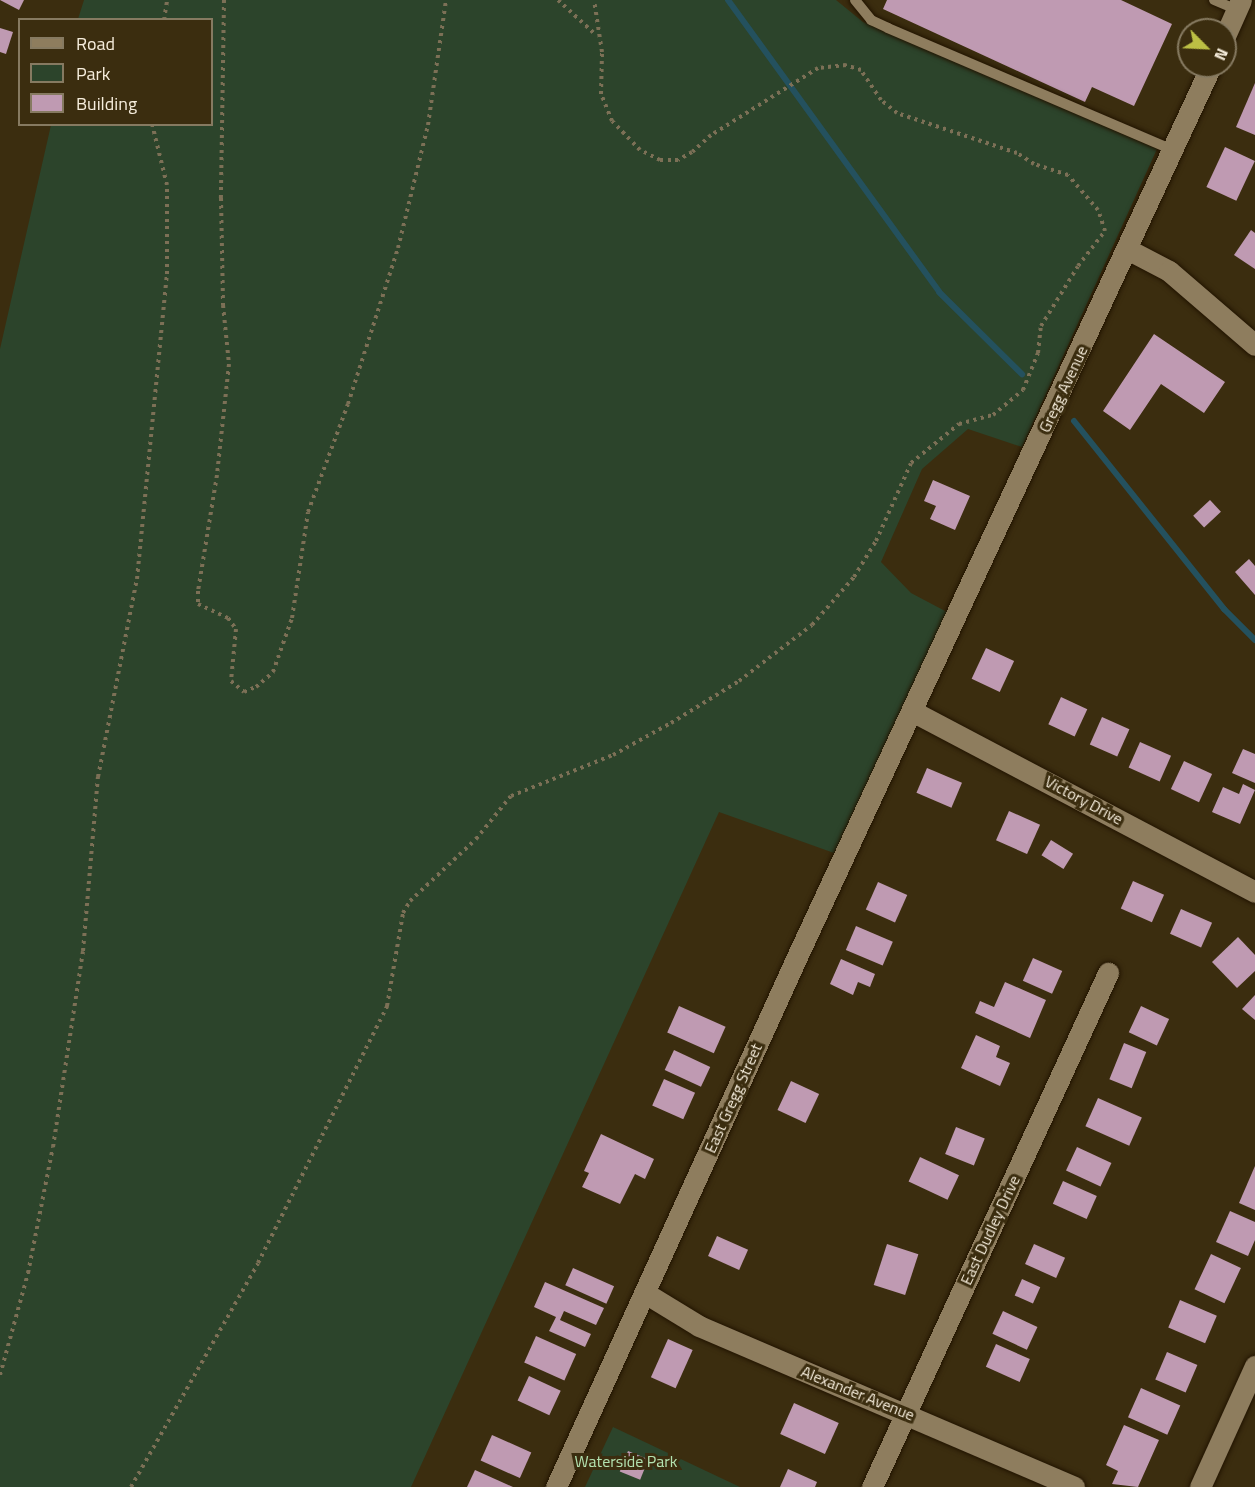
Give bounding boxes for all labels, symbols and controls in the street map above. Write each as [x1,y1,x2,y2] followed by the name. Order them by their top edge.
[18,18,213,126] legend
[1177,18,1237,78] north arrow
[76,30,115,57] text: Road
[1208,45,1235,64] text: N
[76,60,110,87] text: Park
[76,90,137,117] text: Building
[1035,343,1091,435] street label: Gregg Avenue
[1042,771,1126,829] street label: Victory Drive
[700,1040,766,1156] street label: East Gregg Street
[956,1172,1024,1288] street label: East Dudley Drive
[798,1361,918,1425] street label: Alexander Avenue
[575,1451,677,1471] park label: Waterside Park

